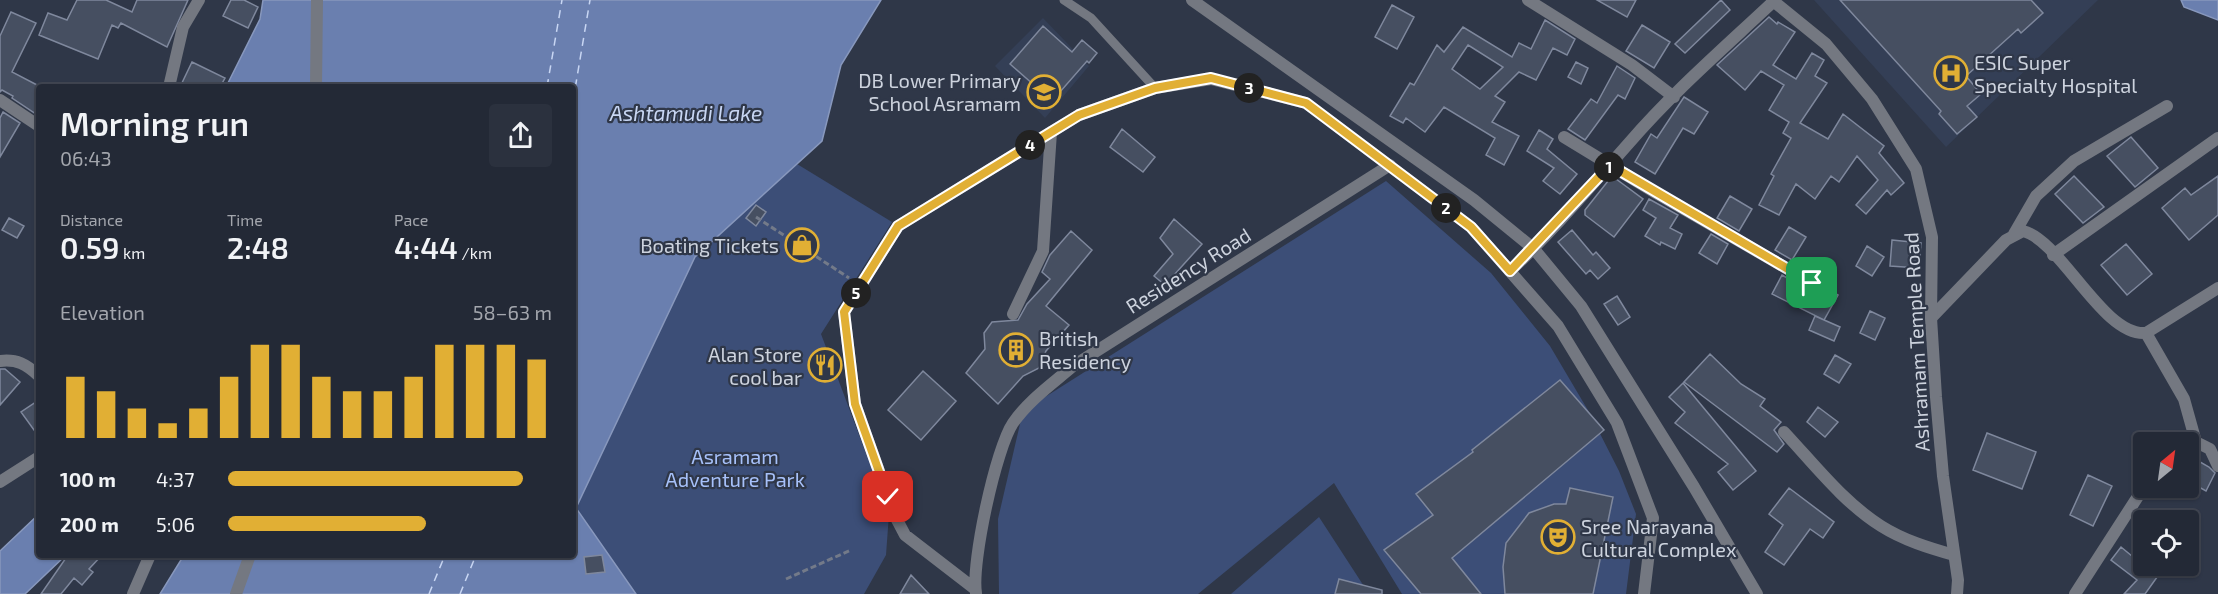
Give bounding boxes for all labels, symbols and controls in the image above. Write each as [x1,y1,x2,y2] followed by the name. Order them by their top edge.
[1974,50,2137,97] place label: ESIC Super Specialty Hospital
[1933,55,1969,91] hospital icon: ESIC Super Specialty Hospital
[858,68,1021,115] place label: DB Lower Primary School Asramam
[1234,73,1264,103] pin: 3
[1026,74,1062,110] school or university icon: DB Lower Primary School Asramam
[1244,78,1254,97] text: 3
[609,100,762,125] water label: Ashtamudi Lake
[60,103,249,143] text: Morning run
[489,104,552,167] button: share
[1015,130,1045,160] pin: 4
[1025,135,1035,154] text: 4
[60,146,112,170] text: 06:43
[1594,152,1624,182] pin: 1
[1606,157,1612,176] text: 1
[1431,193,1461,223] pin: 2
[1441,198,1451,217] text: 2
[60,210,123,229] text: Distance
[227,210,263,229] text: Time
[394,210,428,229] text: Pace
[1121,222,1255,318] street label: Residency Road
[784,227,820,263] shop icon: Boating Tickets
[60,229,120,265] text: 0.59
[227,229,289,265] text: 2:48
[394,229,458,265] text: 4:44
[1898,232,1934,452] street label: Ashramam Temple Road
[640,233,779,257] place label: Boating Tickets
[120,243,145,262] text: km
[458,243,492,262] text: /km
[1786,257,1837,308] pin
[1795,266,1828,299] icon: arrive
[841,278,871,308] pin: 5
[852,283,860,302] text: 5
[60,300,145,324] text: Elevation
[473,300,552,324] text: 58–63 m
[1039,326,1132,373] place label: British Residency
[998,332,1034,368] building icon: British Residency
[708,342,802,389] place label: Alan Store cool bar
[807,347,843,383] restaurant icon: Alan Store cool bar
[2133,432,2199,498] north arrow
[2133,432,2199,576] map controls
[665,444,805,491] park label: Asramam Adventure Park
[60,467,116,491] text: 100 m
[156,467,194,491] text: 4:37
[862,471,913,522] pin
[871,480,904,513] icon: check
[2133,510,2199,576] button: locate
[60,512,119,536] text: 200 m
[156,512,195,536] text: 5:06
[1581,514,1737,561] place label: Sree Narayana Cultural Complex
[1540,519,1576,555] theatre icon: Sree Narayana Cultural Complex

